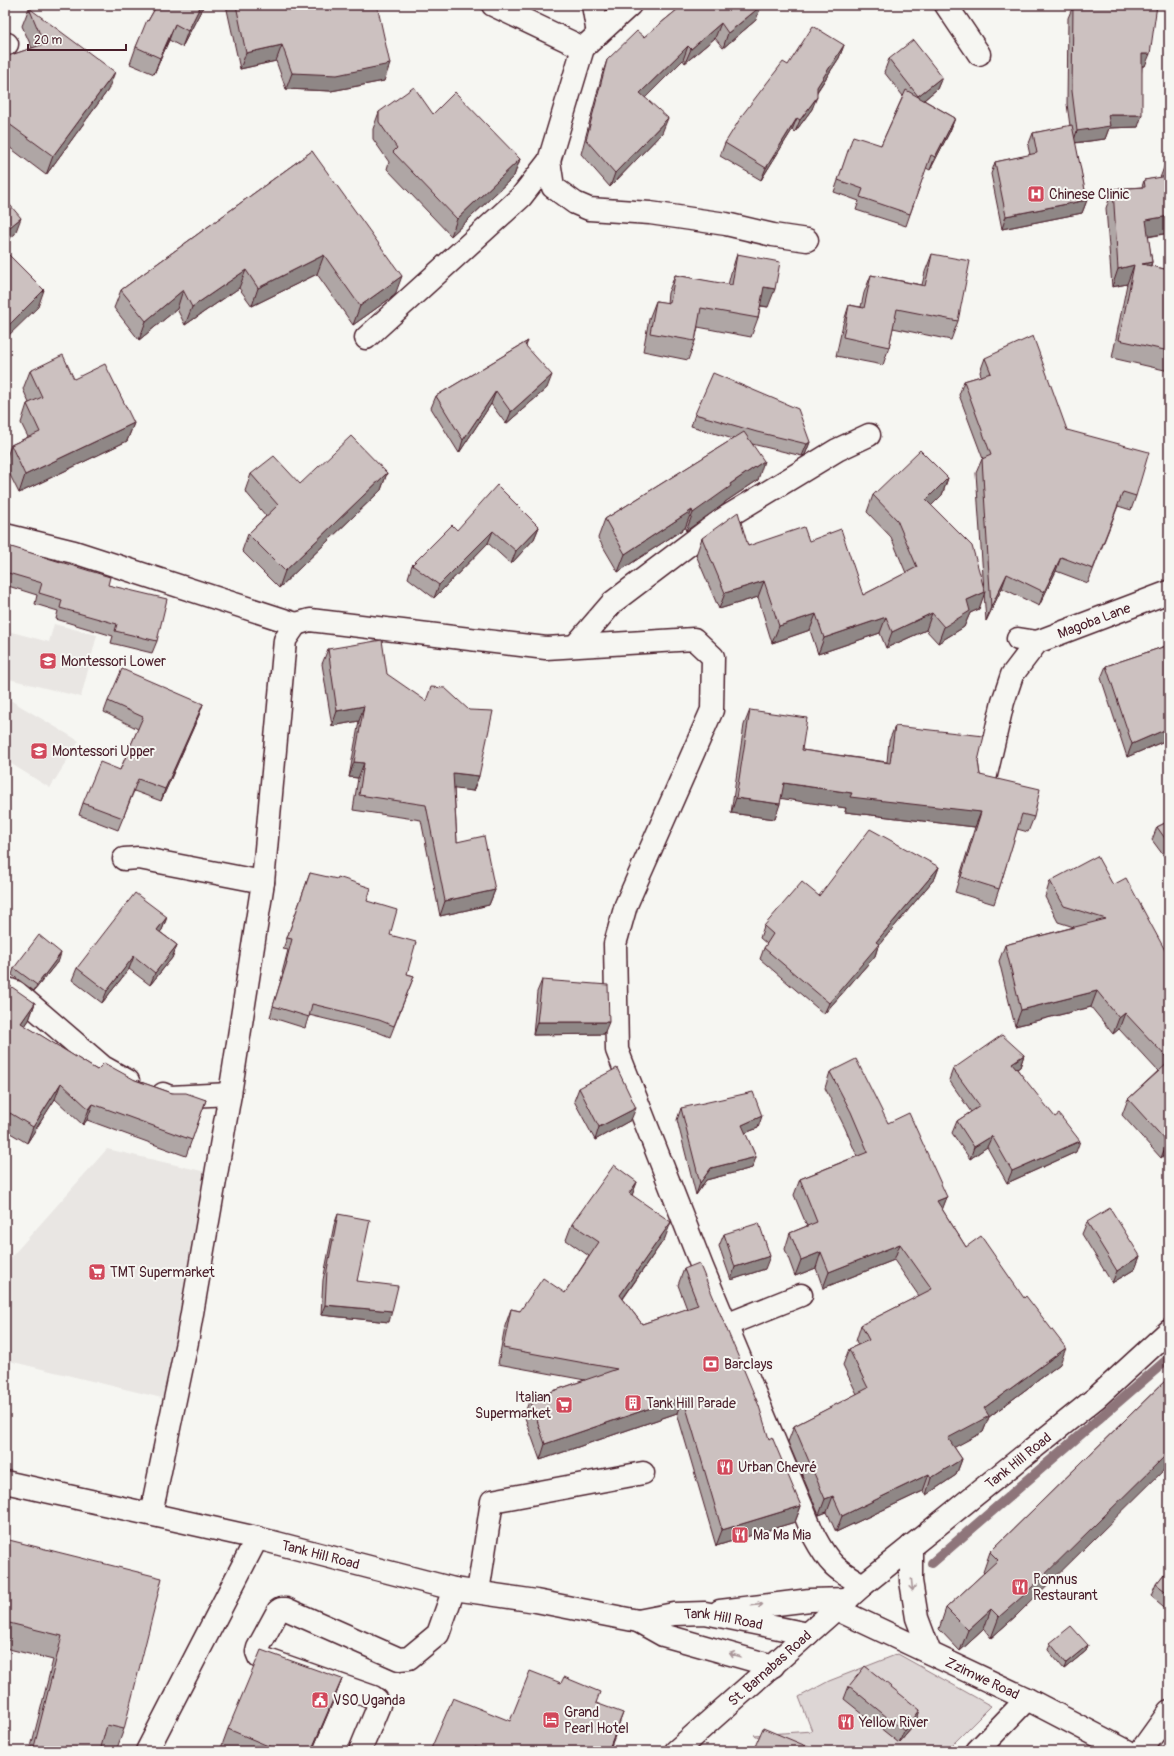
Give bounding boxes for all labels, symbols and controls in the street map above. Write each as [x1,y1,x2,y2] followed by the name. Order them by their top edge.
[28,26,126,52] scale bar
[34,33,63,48] text: 20 m
[1026,184,1046,204] hospital icon: Chinese Clinic
[1049,186,1130,203] place label: Chinese Clinic
[1055,599,1133,642] street label: Magoba Lane
[38,651,58,671] school or university icon: Montessori Lower
[61,653,166,670] place label: Montessori Lower
[29,741,49,761] school or university icon: Montessori Upper
[52,743,155,760] place label: Montessori Upper
[87,1262,107,1282] supermarket icon: TMT Supermarket
[110,1264,215,1281] place label: TMT Supermarket
[701,1354,721,1374] bank icon: Barclays
[724,1356,773,1373] place label: Barclays
[475,1389,551,1422] place label: Italian Supermarket
[623,1393,643,1413] building icon: Tank Hill Parade
[554,1395,574,1415] supermarket icon: Italian Supermarket
[646,1395,736,1412] place label: Tank Hill Parade
[982,1429,1055,1492] street label: Tank Hill Road
[715,1457,735,1477] restaurant icon: Urban Chevré
[738,1459,817,1476] place label: Urban Chevré
[730,1525,750,1545] restaurant icon: Ma Ma Mia
[753,1527,811,1544] place label: Ma Ma Mia
[280,1536,362,1573] street label: Tank Hill Road
[1033,1571,1098,1604] place label: Ponnus Restaurant
[1010,1577,1030,1597] restaurant icon: Ponnus Restaurant
[908,1578,916,1591] one-way arrow
[750,1601,763,1609] one-way arrow
[684,1605,764,1633] street label: Tank Hill Road
[724,1627,815,1709] street label: St. Barnabas Road
[729,1651,742,1658] one-way arrow
[943,1653,1022,1703] street label: Zzimwe Road
[310,1690,330,1710] public building icon: VSO Uganda
[333,1692,405,1709] place label: VSO Uganda
[564,1704,629,1737] place label: Grand Pearl Hotel
[541,1710,561,1730] hotel icon: Grand Pearl Hotel
[836,1712,856,1732] restaurant icon: Yellow River
[858,1714,928,1731] place label: Yellow River

